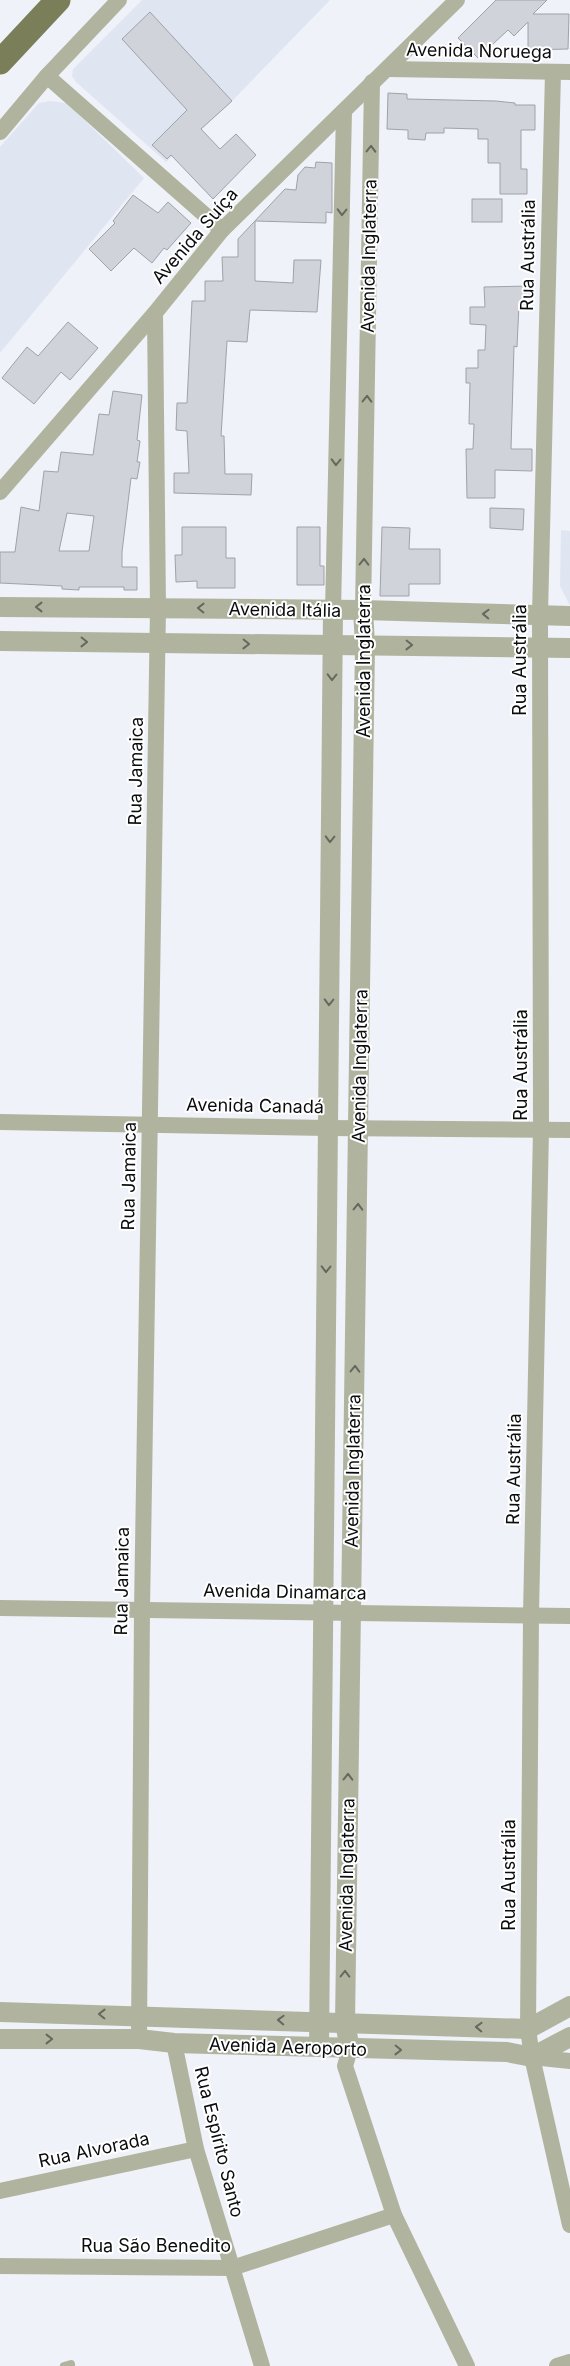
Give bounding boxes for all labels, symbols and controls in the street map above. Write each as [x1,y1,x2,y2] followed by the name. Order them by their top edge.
[406,39,552,62] street label: Avenida Noruega
[366,145,376,152] one-way arrow
[357,179,380,333] street label: Avenida Inglaterra
[147,184,242,288] street label: Avenida Suíça
[516,199,539,311] street label: Rua Austrália
[337,208,347,216] one-way arrow
[361,395,372,403] one-way arrow
[331,458,341,466] one-way arrow
[359,557,369,565] one-way arrow
[353,584,374,738] street label: Avenida Inglaterra
[229,598,342,621] street label: Avenida Itália
[35,602,42,612] one-way arrow
[197,603,205,614] one-way arrow
[509,604,530,716] street label: Rua Austrália
[482,608,490,619] one-way arrow
[80,637,88,647] one-way arrow
[242,639,250,649] one-way arrow
[405,640,413,650] one-way arrow
[327,674,337,681] one-way arrow
[124,717,147,825] street label: Rua Jamaica
[325,836,336,844] one-way arrow
[348,989,371,1143] street label: Avenida Inglaterra
[324,998,334,1006] one-way arrow
[510,1009,531,1121] street label: Rua Austrália
[186,1094,324,1117] street label: Avenida Canadá
[117,1122,140,1230] street label: Rua Jamaica
[353,1203,363,1210] one-way arrow
[321,1266,331,1274] one-way arrow
[350,1365,360,1373] one-way arrow
[341,1394,364,1548] street label: Avenida Inglaterra
[502,1413,525,1525] street label: Rua Austrália
[110,1527,133,1635] street label: Rua Jamaica
[203,1580,367,1603] street label: Avenida Dinamarca
[343,1773,353,1780] one-way arrow
[335,1798,358,1952] street label: Avenida Inglaterra
[498,1819,519,1931] street label: Rua Austrália
[340,1970,351,1978] one-way arrow
[97,2009,105,2019] one-way arrow
[277,2015,285,2025] one-way arrow
[475,2022,483,2033] one-way arrow
[209,2033,367,2060] street label: Avenida Aeroporto
[45,2034,53,2044] one-way arrow
[394,2045,402,2055] one-way arrow
[191,2064,248,2220] street label: Rua Espírito Santo
[37,2128,151,2172] street label: Rua Alvorada
[81,2235,231,2256] street label: Rua São Benedito

